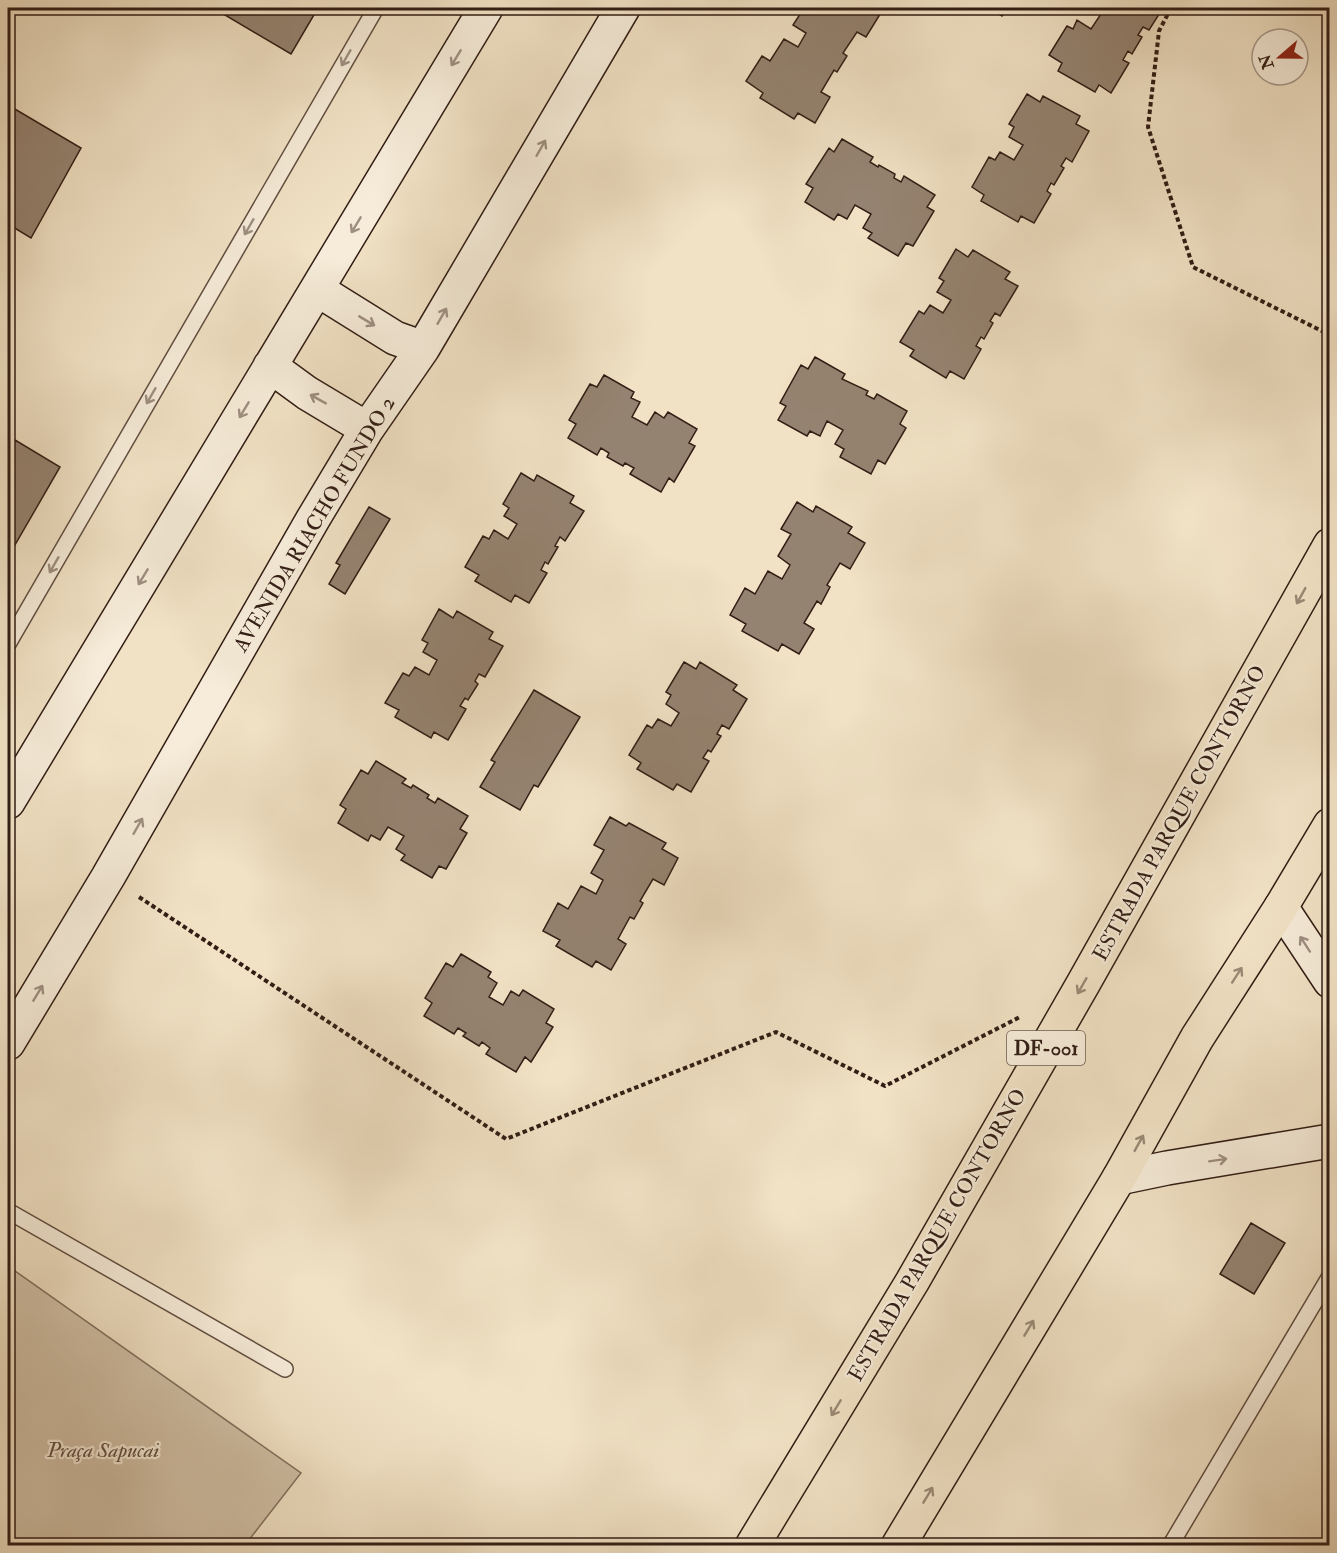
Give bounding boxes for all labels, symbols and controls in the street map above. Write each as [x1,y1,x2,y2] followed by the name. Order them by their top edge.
[1250,27,1310,87] north arrow
[340,49,352,66] one-way arrow
[449,49,461,66] one-way arrow
[1255,51,1279,73] text: N
[535,139,547,156] one-way arrow
[349,216,361,233] one-way arrow
[243,218,255,235] one-way arrow
[436,308,448,325] one-way arrow
[358,315,375,327] one-way arrow
[145,387,157,404] one-way arrow
[227,392,402,658] street label: AVENIDA RIACHO FUNDO 2
[310,393,327,405] one-way arrow
[237,401,249,418] one-way arrow
[47,556,59,573] one-way arrow
[137,568,149,585] one-way arrow
[1295,587,1307,604] one-way arrow
[1087,661,1272,966] street label: ESTRADA PARQUE CONTORNO
[132,817,144,834] one-way arrow
[1299,936,1311,953] one-way arrow
[1231,966,1244,983] one-way arrow
[1076,977,1088,994] one-way arrow
[32,985,44,1002] one-way arrow
[1007,1031,1085,1065] road number: DF-001
[842,1084,1033,1387] street label: ESTRADA PARQUE CONTORNO
[1133,1135,1145,1152] one-way arrow
[1207,1154,1227,1165] one-way arrow
[1023,1320,1035,1337] one-way arrow
[829,1399,841,1416] one-way arrow
[46,1437,159,1464] park label: Praça Sapucai
[922,1487,934,1504] one-way arrow

